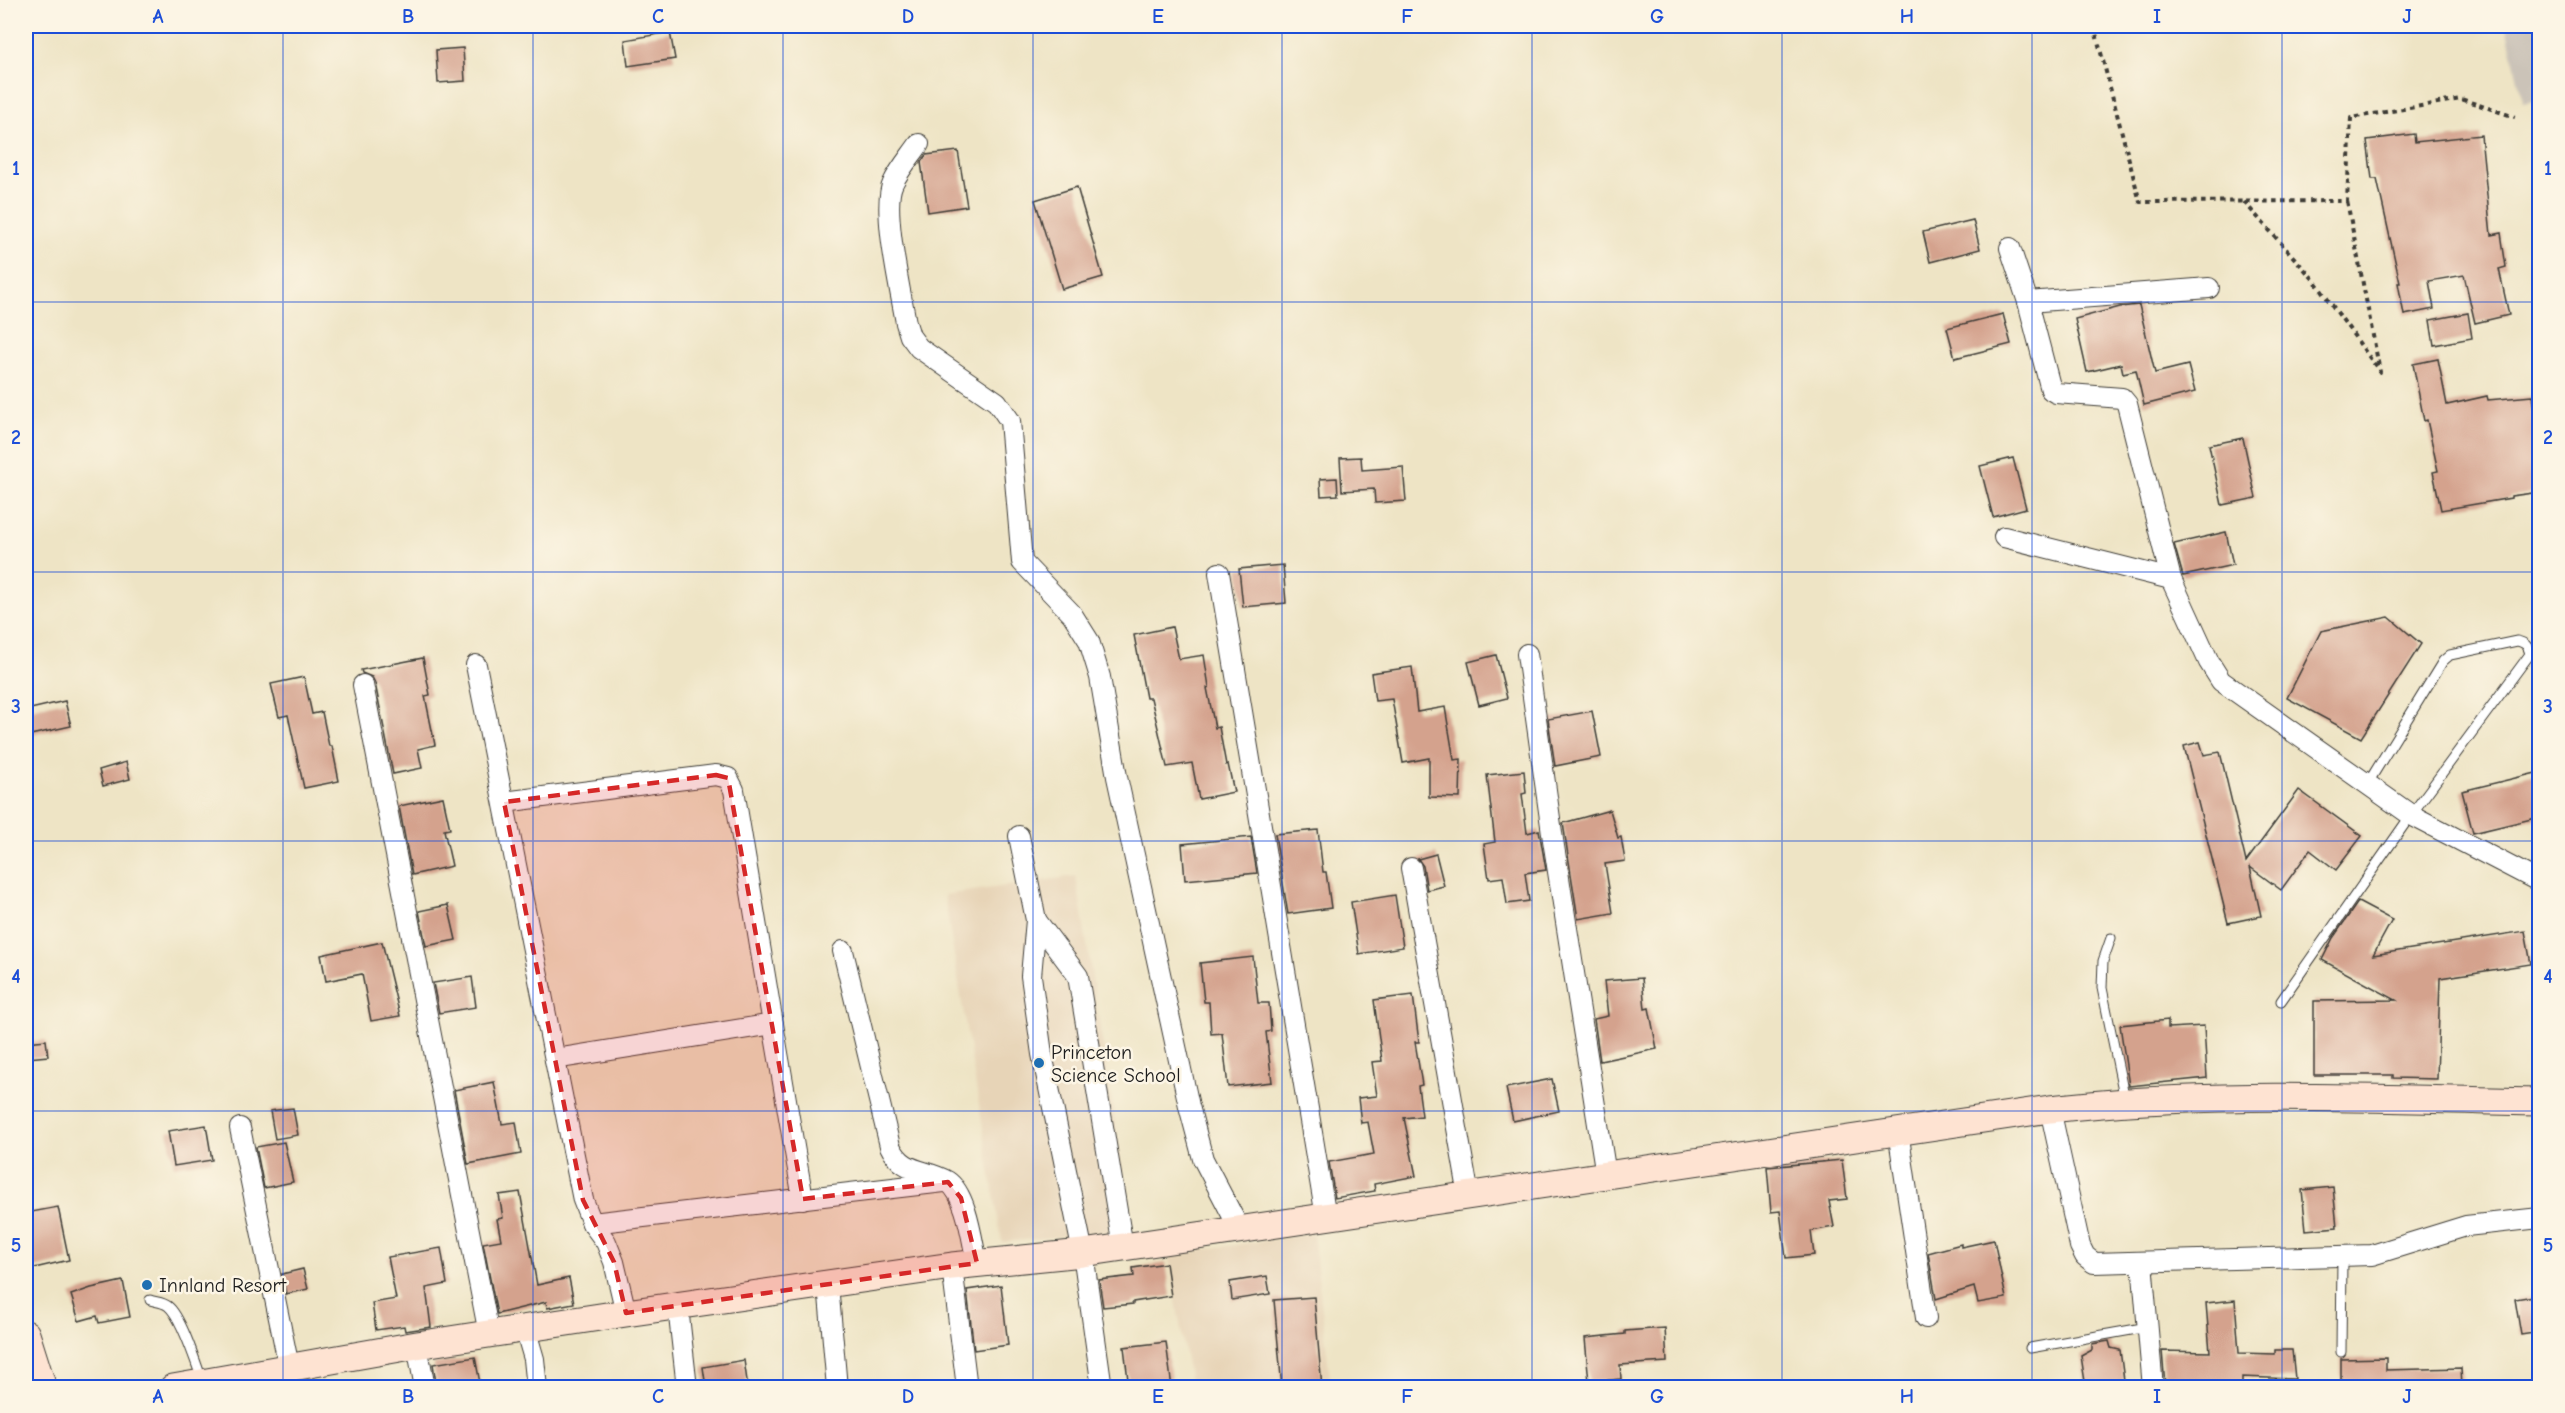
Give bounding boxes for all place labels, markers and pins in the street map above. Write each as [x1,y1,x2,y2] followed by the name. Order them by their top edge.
[1051,1041,1181,1087] place label: Princeton Science School
[1032,1056,1046,1070] marker: Princeton Science School
[159,1274,287,1297] place label: Innland Resort
[140,1278,154,1292] marker: Innland Resort

